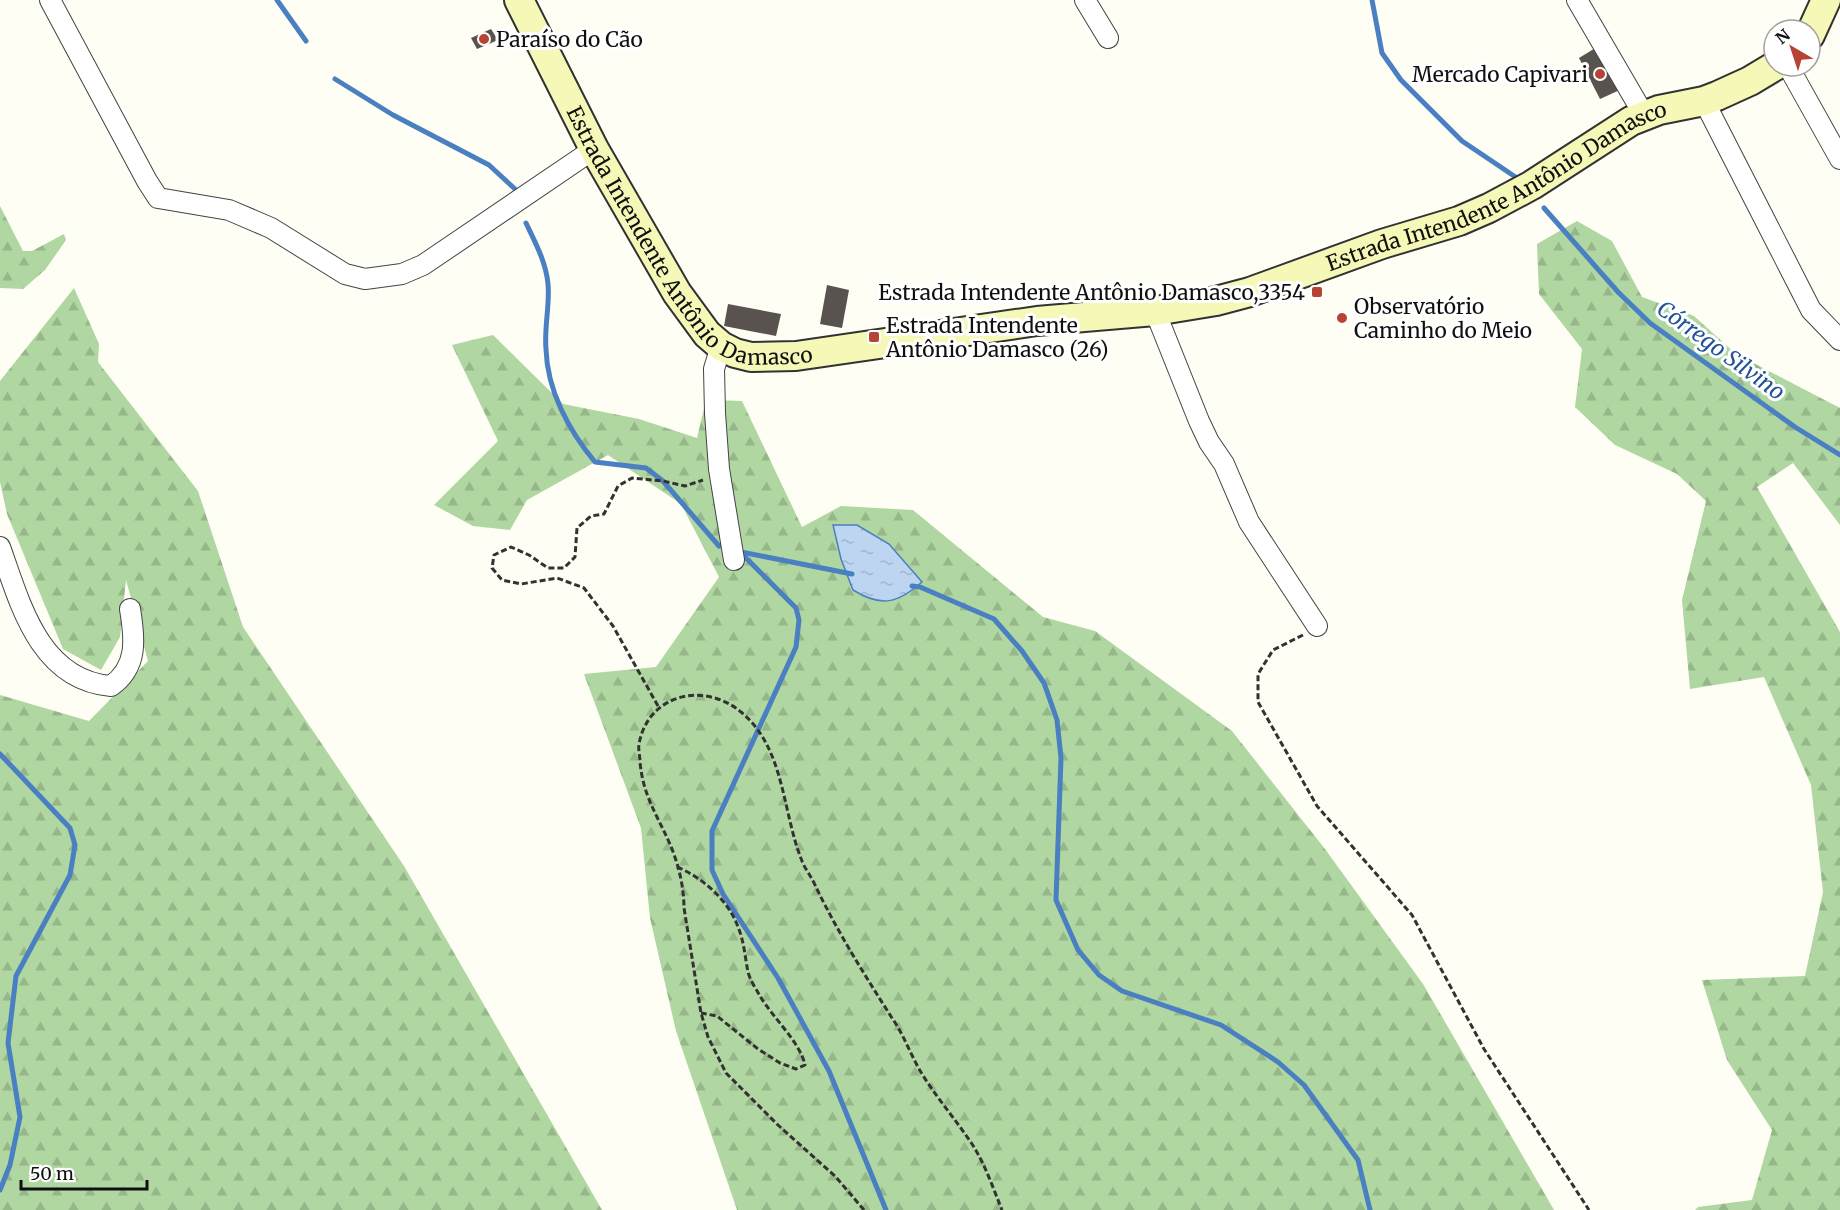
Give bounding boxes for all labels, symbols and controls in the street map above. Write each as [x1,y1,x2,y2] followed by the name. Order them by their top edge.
[1762,18,1822,78] north arrow
[1771,24,1794,48] text: N
[496,26,643,53] place label: Paraíso do Cão
[477,32,491,46] marker: Paraíso do Cão
[1412,61,1588,88] place label: Mercado Capivari
[1593,67,1607,81] marker: Mercado Capivari
[1322,95,1669,277] street label: Estrada Intendente Antônio Damasco
[561,101,814,371] street label: Estrada Intendente Antônio Damasco
[878,279,1305,306] place label: Estrada Intendente Antônio Damasco,3354
[1310,285,1324,299] marker: Estrada Intendente Antônio Damasco,3354
[1354,293,1532,344] place label: Observatório Caminho do Meio
[1651,294,1791,406] water label: Córrego Silvino
[1335,311,1349,325] marker: Observatório Caminho do Meio
[885,312,1109,363] place label: Estrada Intendente Antônio Damasco (26)
[867,330,881,344] marker: Estrada Intendente Antônio Damasco (26)
[21,1153,147,1191] scale bar
[30,1162,74,1185] text: 50 m

